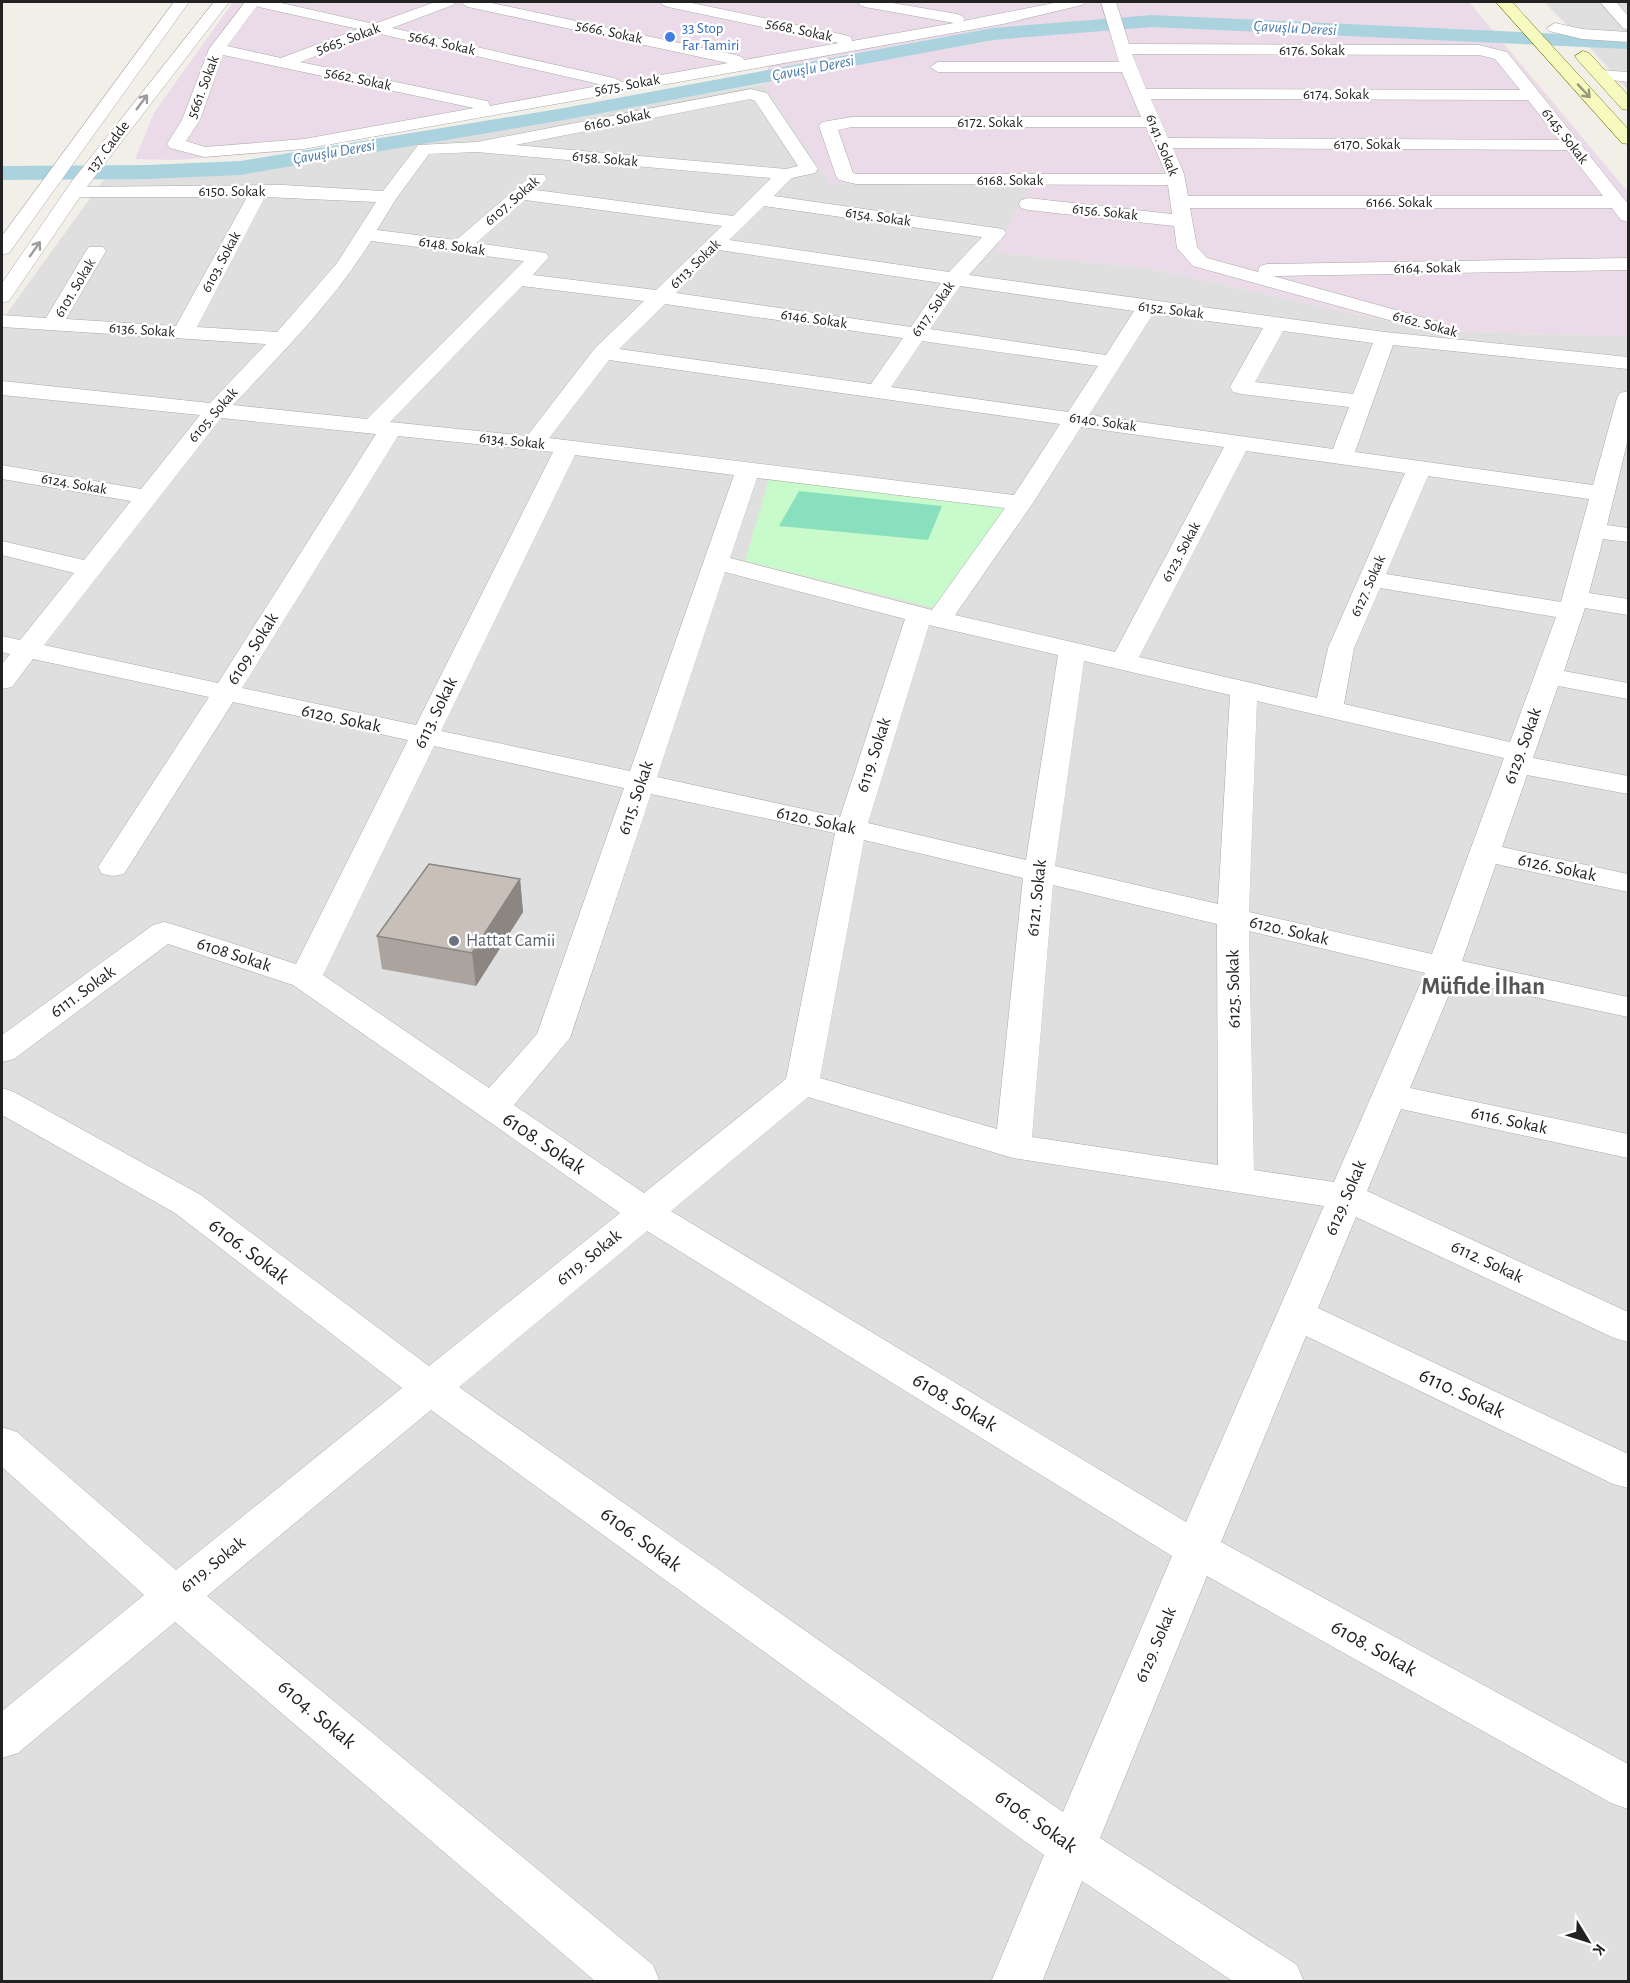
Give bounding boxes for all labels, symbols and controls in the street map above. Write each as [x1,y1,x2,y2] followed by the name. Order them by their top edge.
[764,16,834,44] street label: 5668. Sokak
[574,18,644,46] street label: 5666. Sokak
[1253,18,1337,38] water label: Çavuşlu Deresi
[314,20,382,58] street label: 5665. Sokak
[682,21,739,53] place label: 33 Stop Far Tamiri
[407,28,477,58] street label: 5664. Sokak
[663,30,677,44] marker: 33 Stop Far Tamiri
[1279,43,1345,58] street label: 6176. Sokak
[771,52,856,84] water label: Çavuşlu Deresi
[184,53,222,120] street label: 5661. Sokak
[323,65,393,93] street label: 5662. Sokak
[593,72,661,98] street label: 5675. Sokak
[1577,83,1591,98] one-way arrow
[1303,87,1369,102] street label: 6174. Sokak
[135,95,148,111] one-way arrow
[1539,105,1591,167] street label: 6145. Sokak
[582,106,652,134] street label: 6160. Sokak
[1143,112,1181,178] street label: 6141. Sokak
[957,115,1023,130] street label: 6172. Sokak
[84,118,132,176] street label: 137. Cadde
[292,137,377,167] water label: Çavuşlu Deresi
[1334,137,1401,152] street label: 6170. Sokak
[571,149,639,169] street label: 6158. Sokak
[482,173,542,229] street label: 6107. Sokak
[977,173,1044,188] street label: 6168. Sokak
[199,184,266,199] street label: 6150. Sokak
[1366,195,1432,210] street label: 6166. Sokak
[1071,201,1139,223] street label: 6156. Sokak
[844,205,912,229] street label: 6154. Sokak
[199,229,243,295] street label: 6103. Sokak
[418,234,486,258] street label: 6148. Sokak
[667,236,723,292] street label: 6113. Sokak
[29,241,41,258] one-way arrow
[52,256,98,320] street label: 6101. Sokak
[1393,260,1461,276] street label: 6164. Sokak
[909,278,958,340] street label: 6117. Sokak
[1137,299,1205,321] street label: 6152. Sokak
[780,307,848,331] street label: 6146. Sokak
[1391,308,1459,340] street label: 6162. Sokak
[109,320,176,340] street label: 6136. Sokak
[185,385,241,445] street label: 6105. Sokak
[1068,410,1138,434] street label: 6140. Sokak
[478,430,546,452] street label: 6134. Sokak
[40,471,108,497] street label: 6124. Sokak
[1159,519,1203,584] street label: 6123. Sokak
[1348,553,1388,619] street label: 6127. Sokak
[224,609,283,688] street label: 6109. Sokak
[411,674,461,751] street label: 6113. Sokak
[300,702,383,736] street label: 6120. Sokak
[1501,705,1545,787] street label: 6129. Sokak
[853,715,895,795] street label: 6119. Sokak
[615,758,657,837] street label: 6115. Sokak
[775,804,858,838] street label: 6120. Sokak
[1516,851,1599,885] street label: 6126. Sokak
[1024,858,1050,937] street label: 6121. Sokak
[1248,913,1331,949] street label: 6120. Sokak
[466,932,555,950] place label: Hattat Camii
[447,934,461,948] marker: Hattat Camii
[195,935,274,976] street label: 6108 Sokak
[1224,949,1244,1029] street label: 6125. Sokak
[47,962,119,1021] street label: 6111. Sokak
[1421,972,1545,999] district label: Müfide İlhan
[1469,1104,1550,1138] street label: 6116. Sokak
[499,1108,589,1178] street label: 6108. Sokak
[1322,1157,1370,1238] street label: 6129. Sokak
[205,1214,293,1288] street label: 6106. Sokak
[553,1226,625,1289] street label: 6119. Sokak
[1448,1237,1527,1287] street label: 6112. Sokak
[1416,1364,1508,1422] street label: 6110. Sokak
[909,1369,1001,1436] street label: 6108. Sokak
[597,1503,686,1576] street label: 6106. Sokak
[177,1533,249,1596] street label: 6119. Sokak
[1132,1604,1180,1685] street label: 6129. Sokak
[1328,1616,1421,1680] street label: 6108. Sokak
[274,1675,360,1753] street label: 6104. Sokak
[991,1785,1081,1857] street label: 6106. Sokak
[1558,1911,1618,1971] north arrow
[1589,1941,1608,1959] text: K

